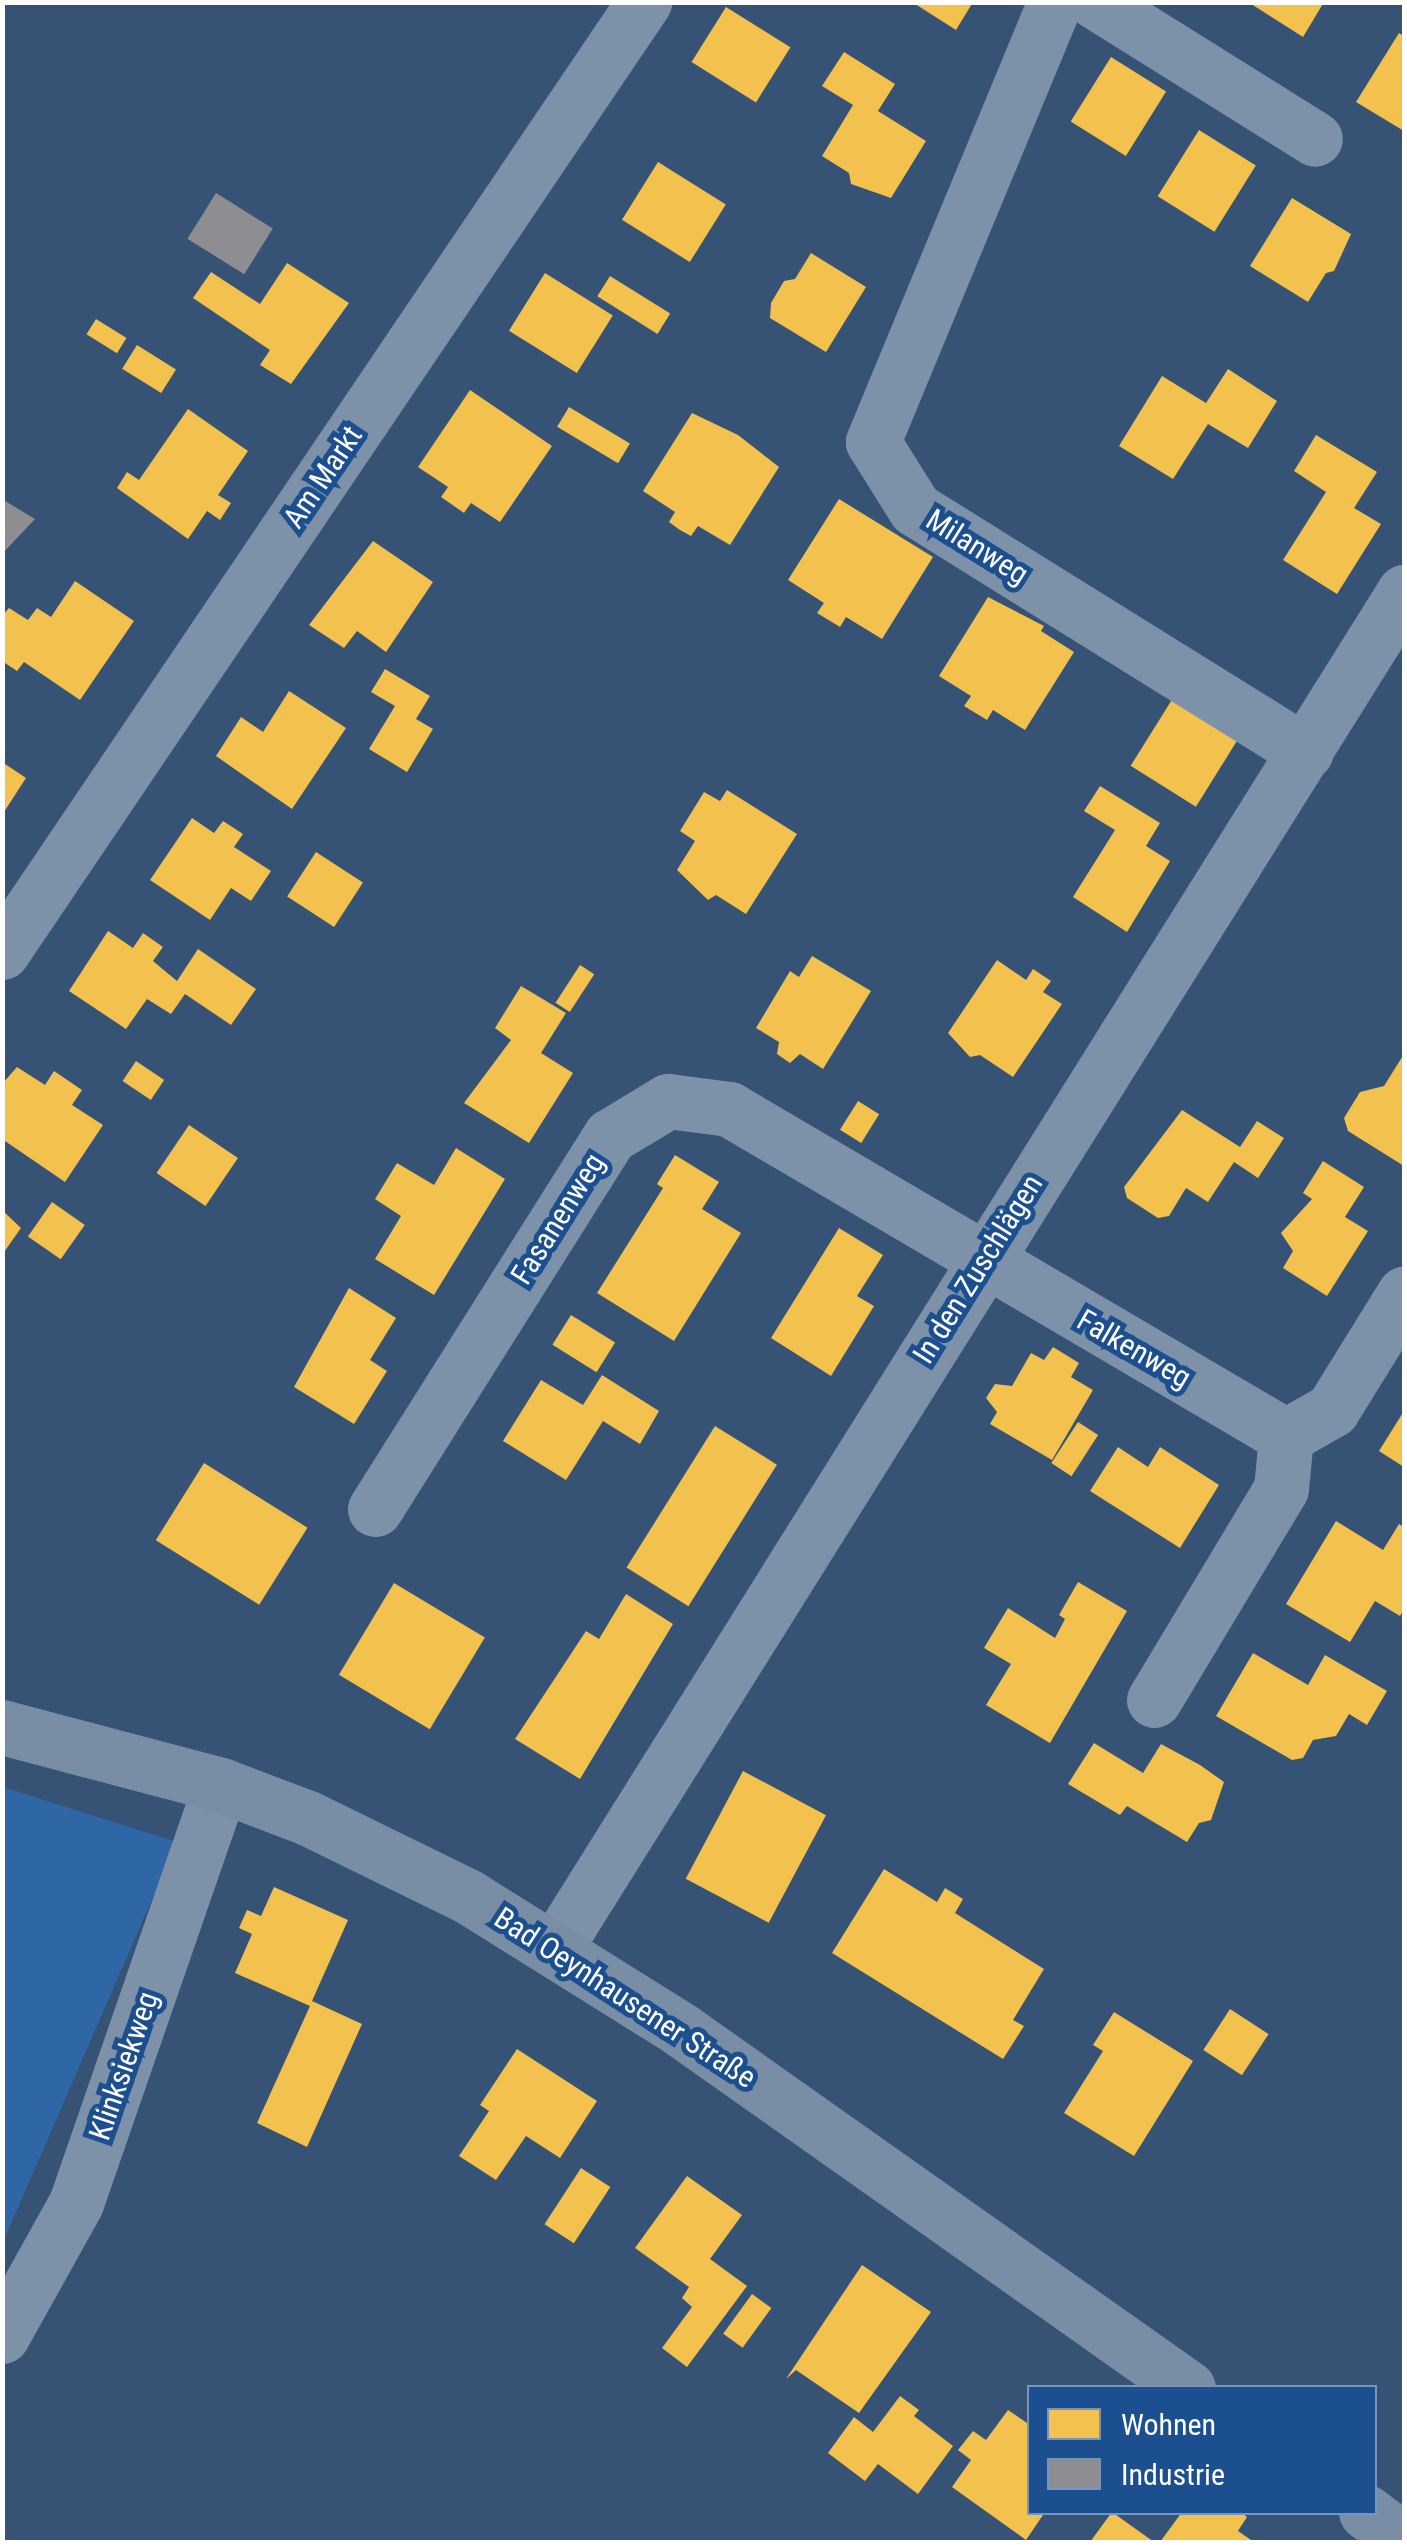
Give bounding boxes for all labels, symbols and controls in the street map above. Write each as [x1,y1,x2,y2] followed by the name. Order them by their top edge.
[276,419,370,535] street label: Am Markt
[919,502,1035,592] street label: Milanweg
[504,1147,612,1291] street label: Fasanenweg
[906,1168,1050,1370] street label: In den Zuschlägen
[1071,1302,1197,1396] street label: Falkenweg
[488,1900,762,2096] street label: Bad Oeynhausener Straße
[82,1987,166,2145] street label: Klinksiekweg
[1027,2385,1377,2515] legend
[1121,2407,1216,2442] text: Wohnen
[1121,2457,1225,2492] text: Industrie

